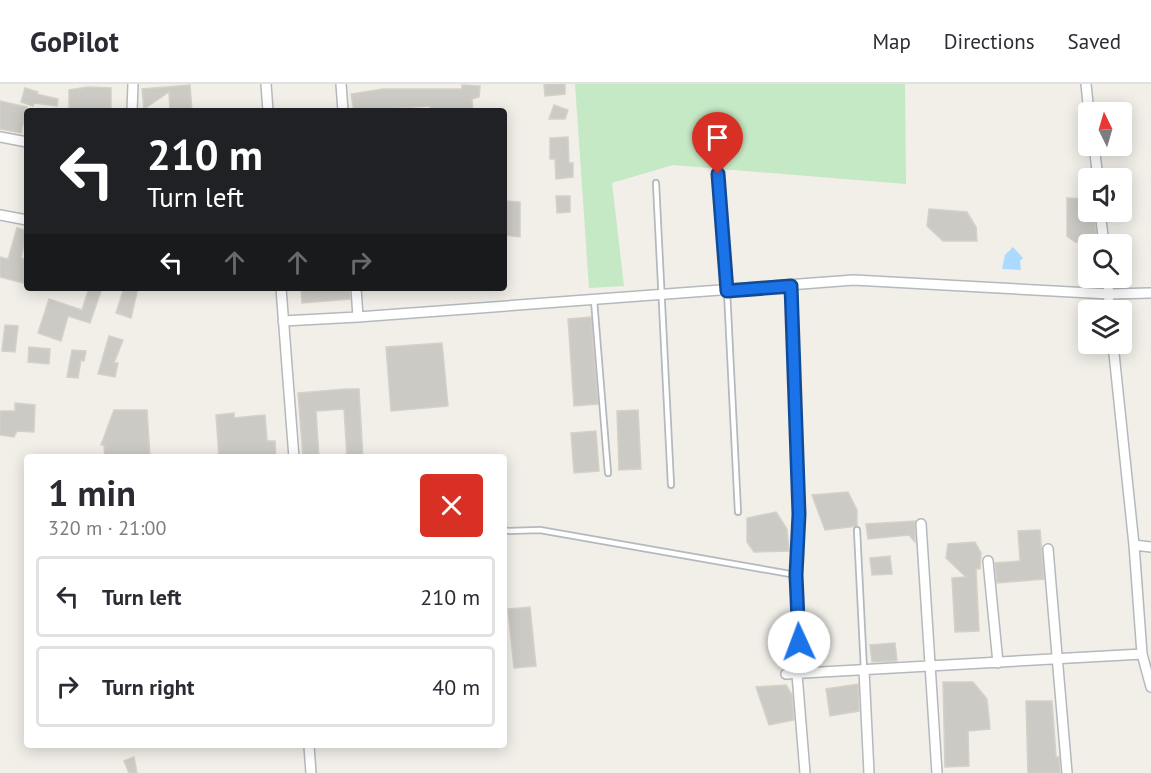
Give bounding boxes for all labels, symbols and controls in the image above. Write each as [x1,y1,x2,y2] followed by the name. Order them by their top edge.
[30,23,119,60] text: GoPilot
[872,28,911,55] text: Map
[944,28,1035,55] text: Directions
[1068,28,1121,55] text: Saved
[1078,102,1132,156] north arrow
[1078,102,1132,354] map controls
[692,112,743,174] pin
[701,121,734,154] icon: arrive
[147,127,263,182] text: 210 m
[48,132,126,210] icon: left
[1078,168,1132,222] button: sound
[147,180,244,214] text: Turn left
[1078,234,1132,288] button: search
[155,246,188,279] icon: left
[218,246,251,279] icon: ahead
[281,246,314,279] icon: ahead
[344,246,377,279] icon: right
[1078,300,1132,354] button: layers
[48,469,136,516] text: 1 min
[420,474,483,537] button: close
[48,515,166,541] text: 320 m · 21:00
[51,580,84,613] icon: left
[102,583,182,611] text: Turn left
[420,583,480,611] text: 210 m
[767,610,831,674] position arrow
[51,670,84,703] icon: right
[102,673,194,701] text: Turn right
[432,673,480,701] text: 40 m

